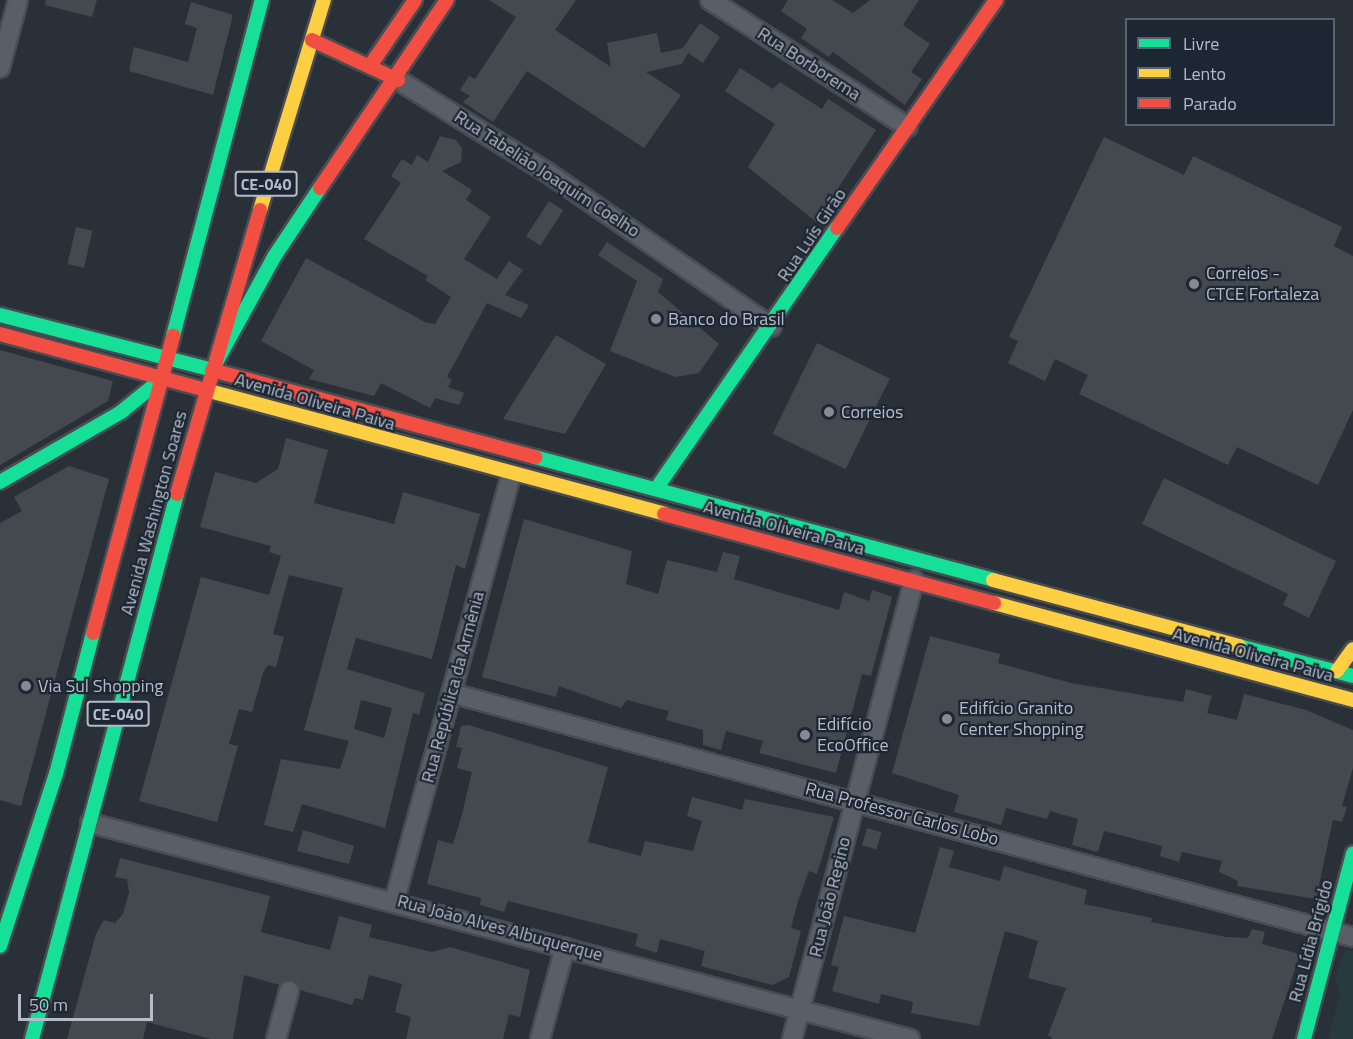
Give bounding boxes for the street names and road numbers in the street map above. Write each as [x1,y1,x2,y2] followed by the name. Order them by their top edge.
[753,23,865,105] street label: Rua Borborema
[450,106,644,242] street label: Rua Tabelião Joaquim Coelho
[234,171,298,197] road number: CE-040
[773,184,851,286] street label: Rua Luís Girão
[232,369,398,435] street label: Avenida Oliveira Paiva
[116,408,192,618] street label: Avenida Washington Soares
[701,496,867,560] street label: Avenida Oliveira Paiva
[417,589,489,785] street label: Rua República da Armênia
[1170,623,1336,687] street label: Avenida Oliveira Paiva
[86,701,150,727] road number: CE-040
[803,778,1001,850] street label: Rua Professor Carlos Lobo
[805,835,855,959] street label: Rua João Regino
[1284,877,1338,1005] street label: Rua Lídia Brígido
[395,890,605,966] street label: Rua João Alves Albuquerque

